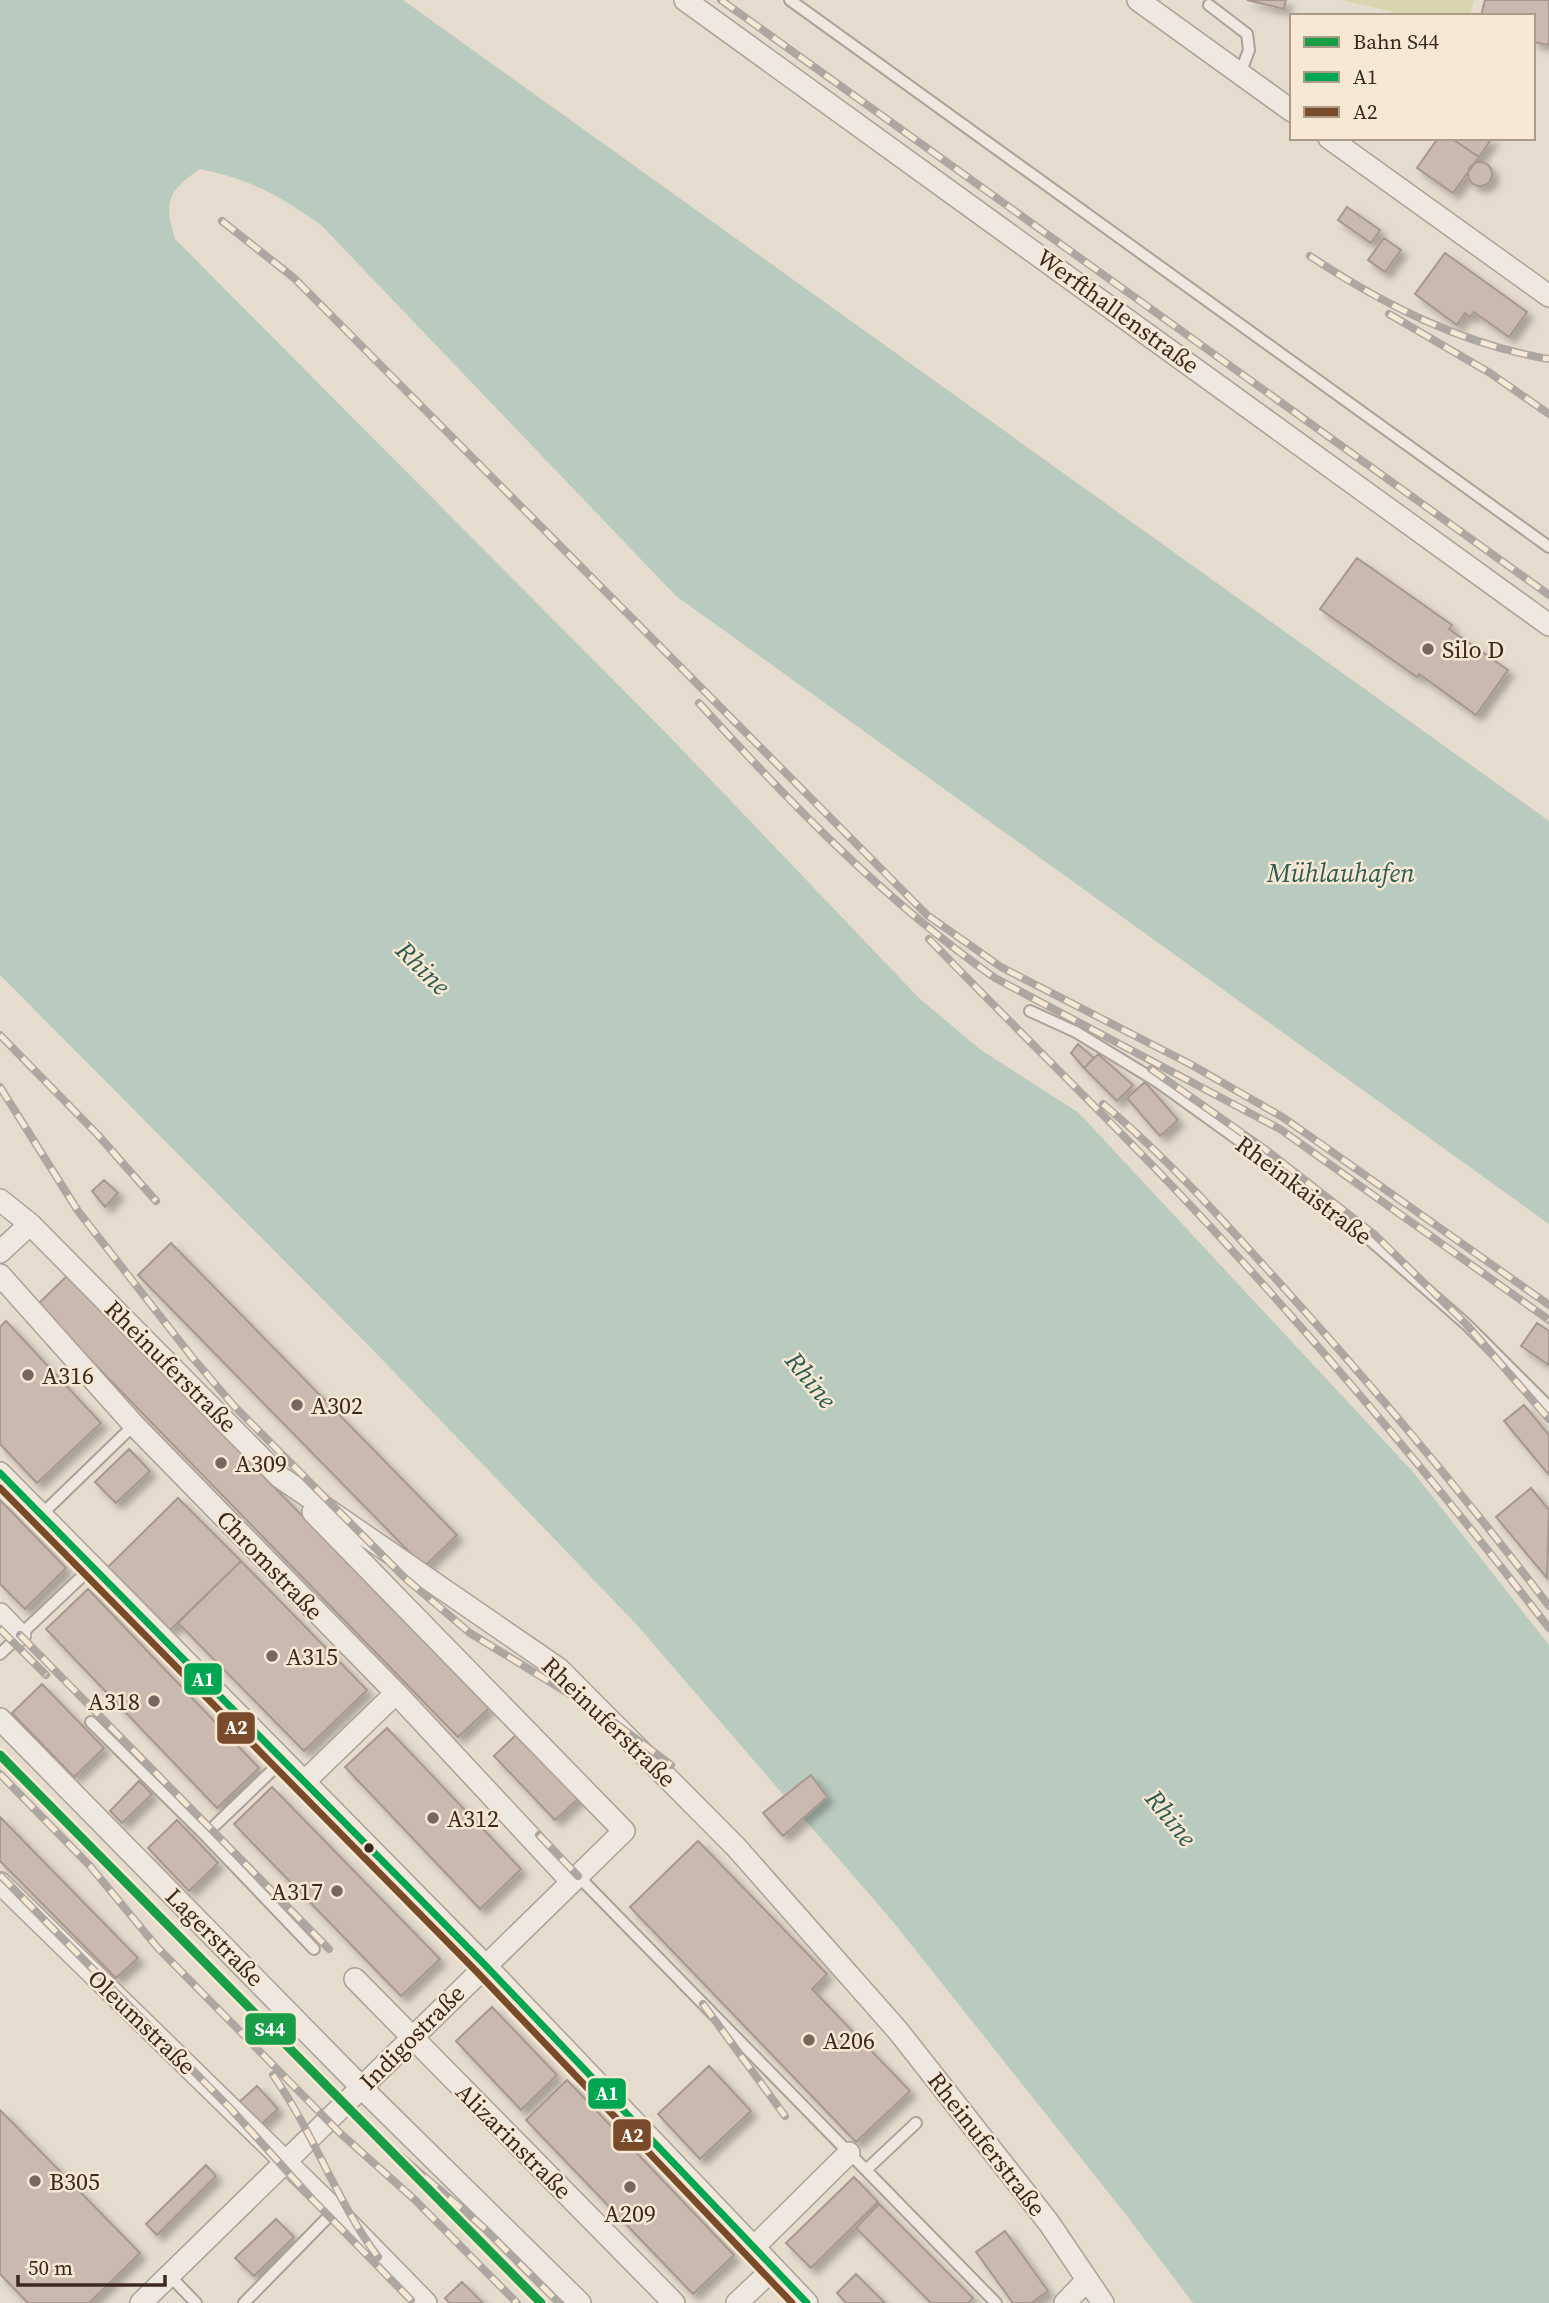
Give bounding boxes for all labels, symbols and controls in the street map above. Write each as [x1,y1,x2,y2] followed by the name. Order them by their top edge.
[1290,14,1535,140] legend
[1353,27,1439,56] text: Bahn S44
[1353,62,1377,91] text: A1
[1353,97,1377,126] text: A2
[1030,241,1206,381] street label: Werfthallenstraße
[1442,633,1504,666] place label: Silo D
[1420,641,1436,657] marker: Silo D
[1266,855,1415,891] water label: Mühlauhafen
[387,932,458,1003] water label: Rhine
[1229,1128,1379,1252] street label: Rheinkaistraße
[97,1292,245,1440] street label: Rheinuferstraße
[776,1343,845,1416] water label: Rhine
[42,1359,94,1392] place label: A316
[20,1367,36,1383] marker: A316
[311,1389,363,1422] place label: A302
[289,1397,305,1413] marker: A302
[235,1447,287,1480] place label: A309
[213,1455,229,1471] marker: A309
[209,1503,331,1627] street label: Chromstraße
[286,1640,338,1673] place label: A315
[264,1648,280,1664] marker: A315
[535,1649,683,1795] street label: Rheinuferstraße
[183,1662,223,1696] line badge: A1
[191,1666,215,1692] text: A1
[88,1685,140,1718] place label: A318
[146,1693,162,1709] marker: A318
[216,1711,256,1745] line badge: A2
[224,1714,248,1740] text: A2
[1136,1781,1205,1854] water label: Rhine
[447,1802,499,1835] place label: A312
[425,1810,441,1826] marker: A312
[362,1841,376,1855] unlabelled marker
[271,1875,323,1908] place label: A317
[158,1880,272,1994] street label: Lagerstraße
[329,1883,345,1899] marker: A317
[81,1962,203,2082] street label: Oleumstraße
[352,1977,472,2097] street label: Indigostraße
[244,2012,297,2046] line badge: S44
[255,2016,285,2042] text: S44
[823,2024,875,2057] place label: A206
[801,2032,817,2048] marker: A206
[920,2065,1054,2223] street label: Rheinuferstraße
[449,2076,579,2206] street label: Alizarinstraße
[587,2077,627,2110] line badge: A1
[595,2080,619,2106] text: A1
[612,2118,652,2152] line badge: A2
[620,2122,644,2148] text: A2
[49,2165,100,2198] place label: B305
[27,2173,43,2189] marker: B305
[622,2179,638,2195] marker: A209
[604,2197,656,2230] place label: A209
[18,2244,164,2288] scale bar
[28,2253,73,2282] text: 50 m

